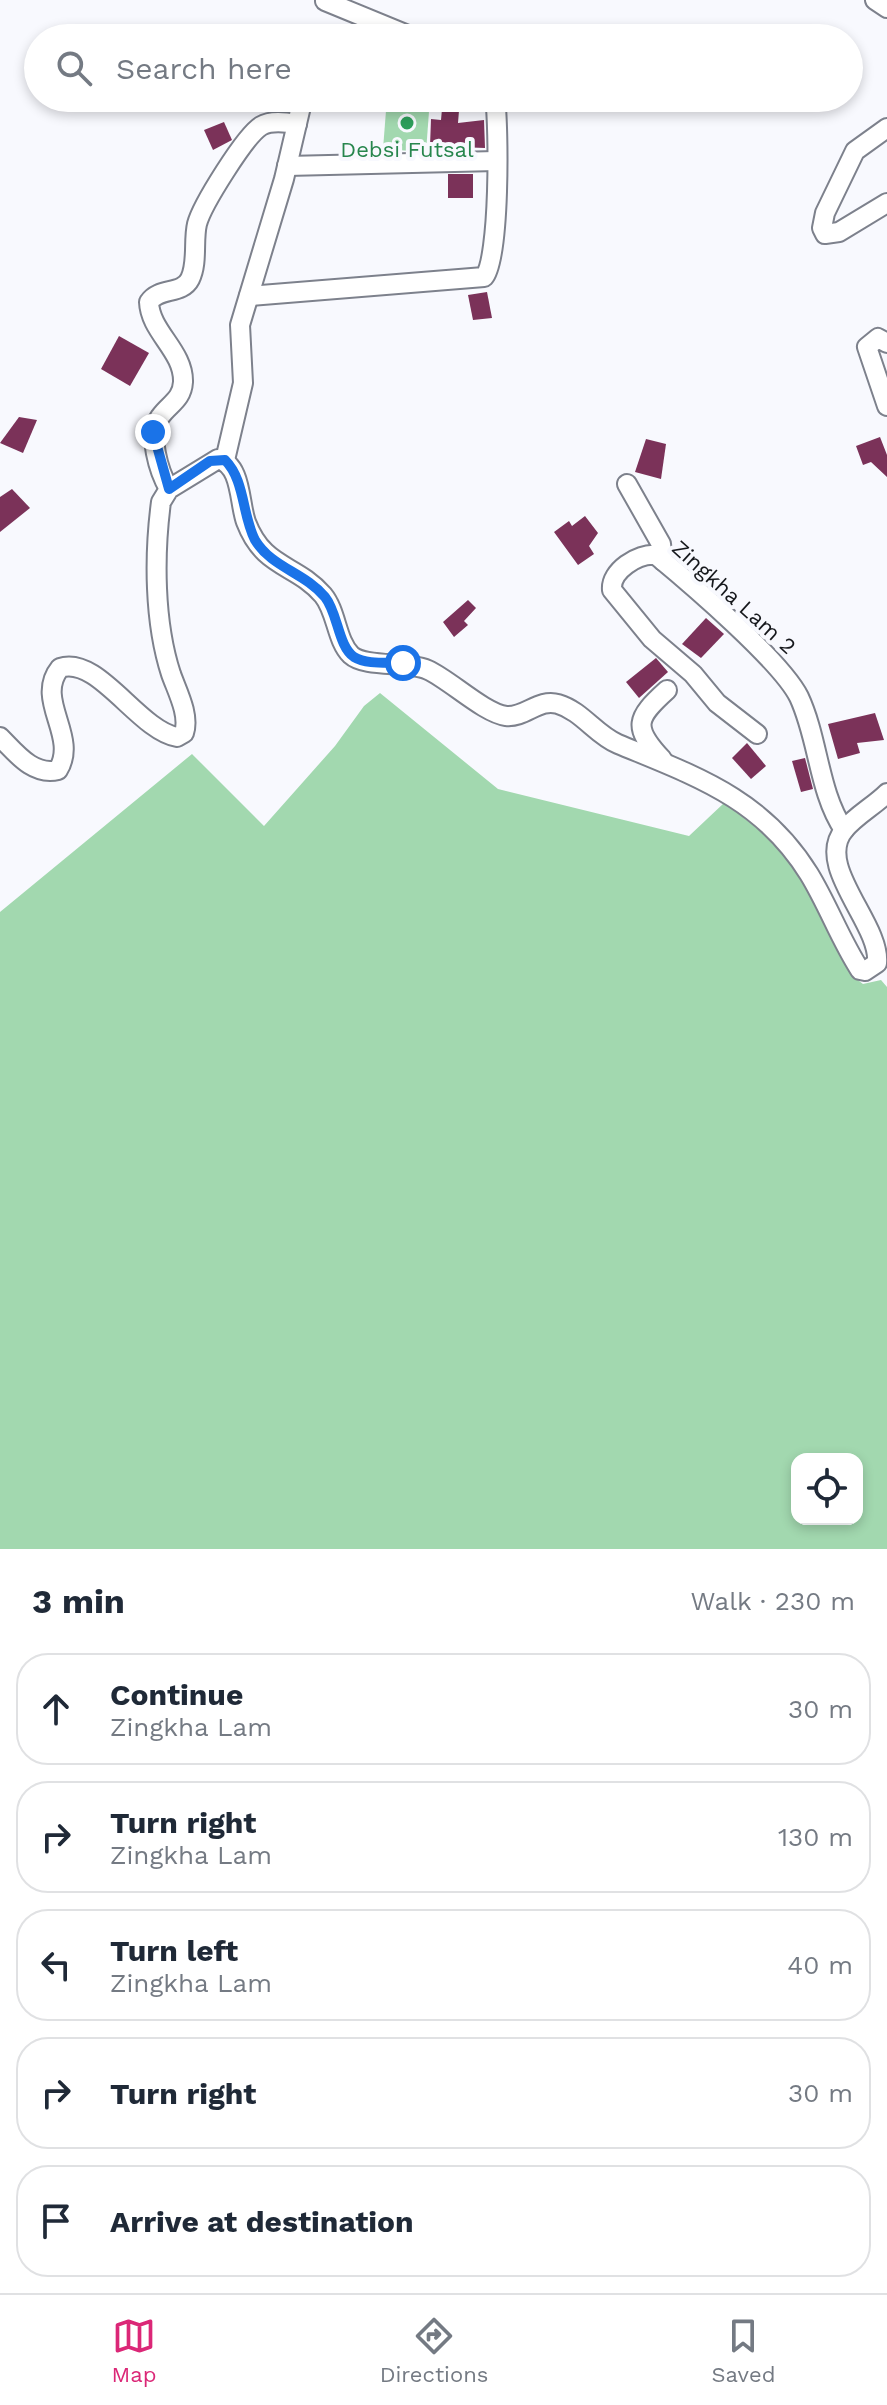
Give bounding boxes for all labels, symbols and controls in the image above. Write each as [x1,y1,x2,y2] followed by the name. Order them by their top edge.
[24,24,863,112] search box
[52,46,96,90] icon: search
[116,51,292,86] text: Search here
[398,114,416,132] marker: Debsi Futsal
[340,137,474,162] place label: Debsi Futsal
[135,414,171,450] route end
[667,535,801,659] street label: Zingkha Lam 2
[385,645,421,681] route start
[791,1453,863,1525] map controls
[791,1453,863,1525] button: locate
[32,1581,125,1621] text: 3 min
[690,1586,855,1616] text: Walk · 230 m
[110,1677,243,1712] text: Continue
[34,1687,78,1731] icon: ahead
[788,1694,853,1724] text: 30 m
[110,1712,272,1742] text: Zingkha Lam
[110,1805,256,1840] text: Turn right
[34,1815,78,1859] icon: right
[778,1822,853,1852] text: 130 m
[110,1840,272,1870] text: Zingkha Lam
[110,1933,238,1968] text: Turn left
[34,1943,78,1987] icon: left
[787,1950,853,1980] text: 40 m
[110,1968,272,1998] text: Zingkha Lam
[34,2071,78,2115] icon: right
[110,2076,256,2111] text: Turn right
[788,2078,853,2108] text: 30 m
[34,2199,78,2243] icon: arrive
[110,2204,414,2239] text: Arrive at destination
[112,2314,156,2387] tab: Map
[380,2314,488,2387] tab: Directions
[712,2314,775,2387] tab: Saved

